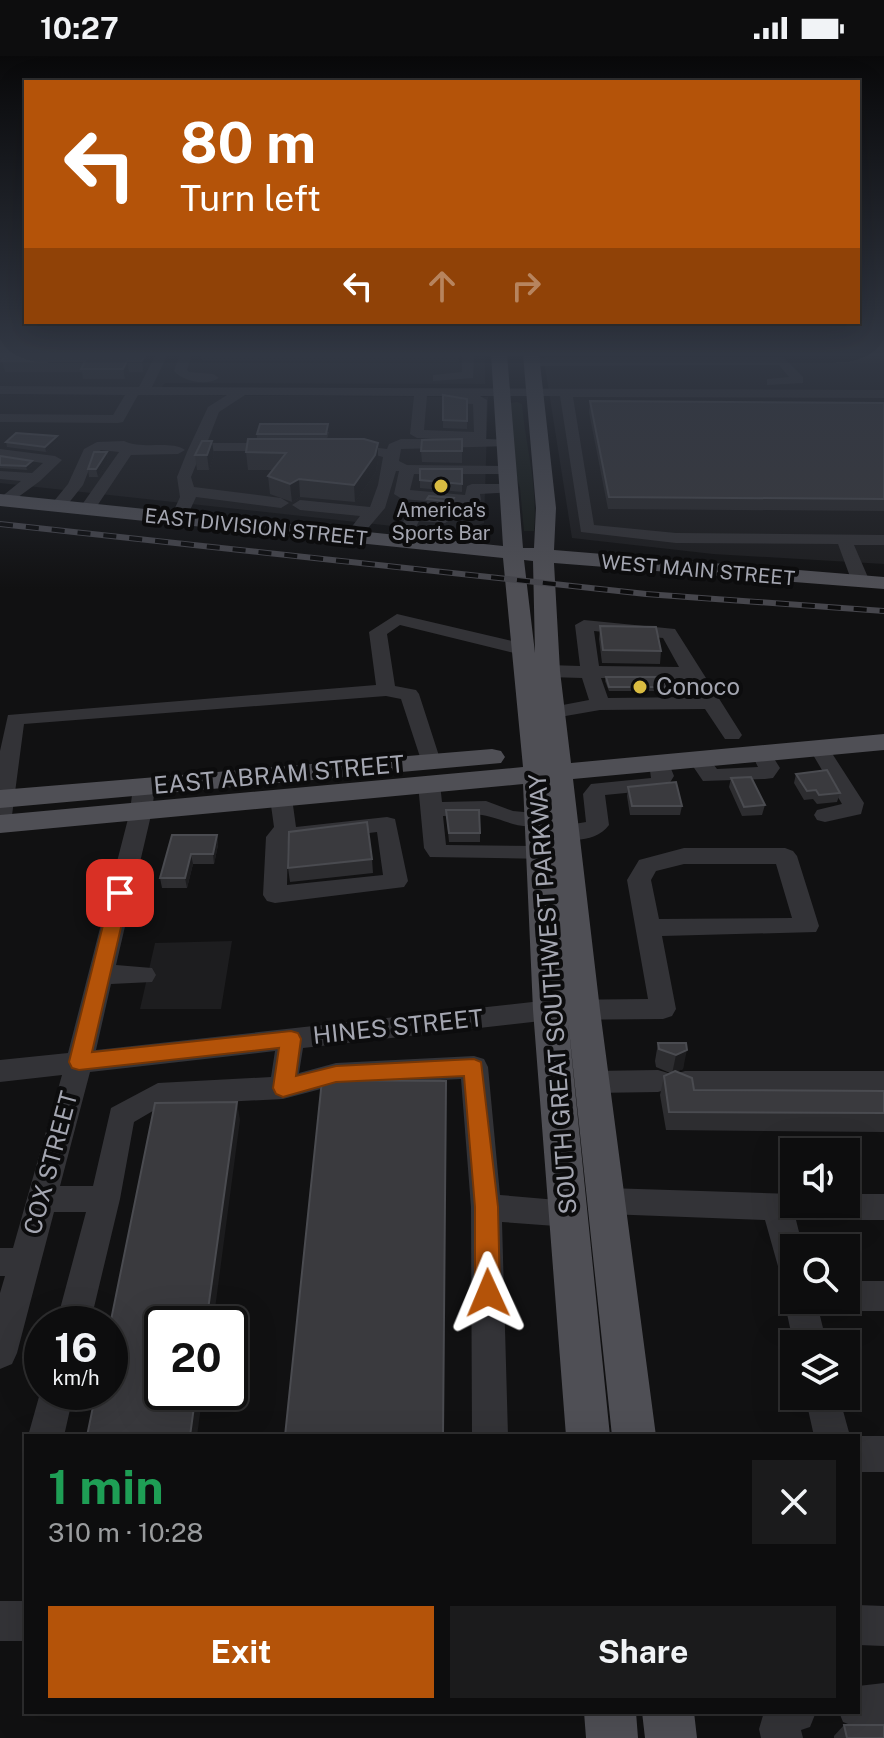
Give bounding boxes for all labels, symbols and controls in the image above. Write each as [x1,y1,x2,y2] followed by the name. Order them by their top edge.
[40,10,119,46] text: 10:27
[180,110,316,176] text: 80 m
[48,112,152,216] icon: left
[180,177,321,219] text: Turn left
[336,264,380,308] icon: left
[420,264,464,308] icon: ahead
[504,264,548,308] icon: right
[432,477,450,495] marker: America's Sports Bar
[391,498,491,545] place label: America's Sports Bar
[143,503,369,551] street label: EAST DIVISION STREET
[600,550,796,590] street label: WEST MAIN STREET
[656,672,740,700] place label: Conoco
[631,678,649,696] marker: Conoco
[152,749,405,799] street label: EAST ABRAM STREET
[523,772,581,1215] street label: SOUTH GREAT SOUTHWEST PARKWAY
[86,859,154,927] pin
[98,871,142,915] icon: arrive
[311,1003,484,1049] street label: HINES STREET
[17,1088,83,1237] street label: COX STREET
[780,1138,860,1410] map controls
[780,1138,860,1218] button: sound
[780,1234,860,1314] button: search
[446,1251,530,1335] position arrow
[144,1306,248,1410] speed limit sign: 20
[54,1324,98,1371] text: 16
[780,1330,860,1410] button: layers
[52,1366,100,1390] text: km/h
[48,1458,164,1515] text: 1 min
[752,1460,836,1544] button: close
[48,1517,203,1548] text: 310 m · 10:28
[48,1606,434,1698] button: Exit
[450,1606,836,1698] button: Share

